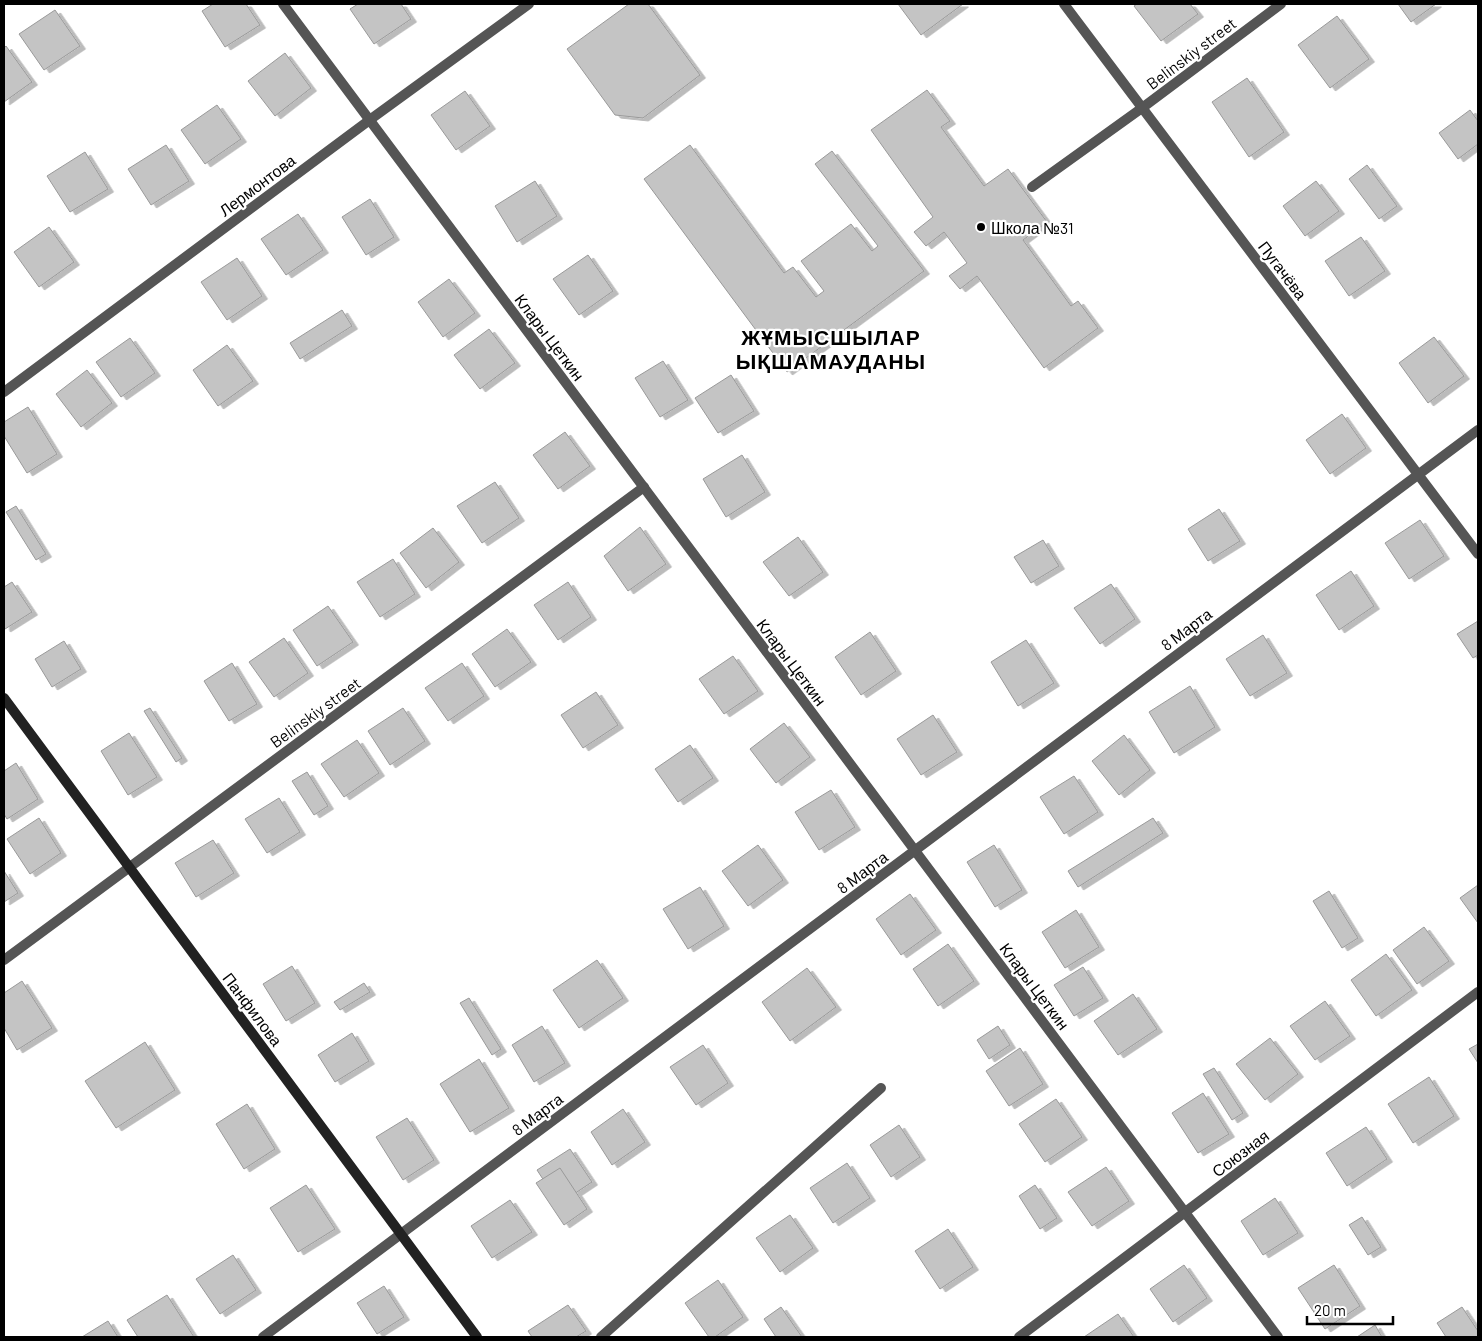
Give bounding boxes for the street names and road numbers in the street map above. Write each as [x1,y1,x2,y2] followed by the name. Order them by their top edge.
[1142,13,1240,93] street label: Belinskiy street
[215,150,299,220] street label: Лермонтова
[1255,237,1311,303] street label: Пугачёва
[511,290,589,384] street label: Клары Цеткин
[1157,604,1215,654] street label: 8 Марта
[753,615,831,709] street label: Клары Цеткин
[266,673,364,751] street label: Belinskiy street
[833,847,891,897] street label: 8 Марта
[996,939,1074,1033] street label: Клары Цеткин
[219,969,287,1050] street label: Панфилова
[508,1089,566,1139] street label: 8 Марта
[1208,1125,1272,1181] street label: Союзная

